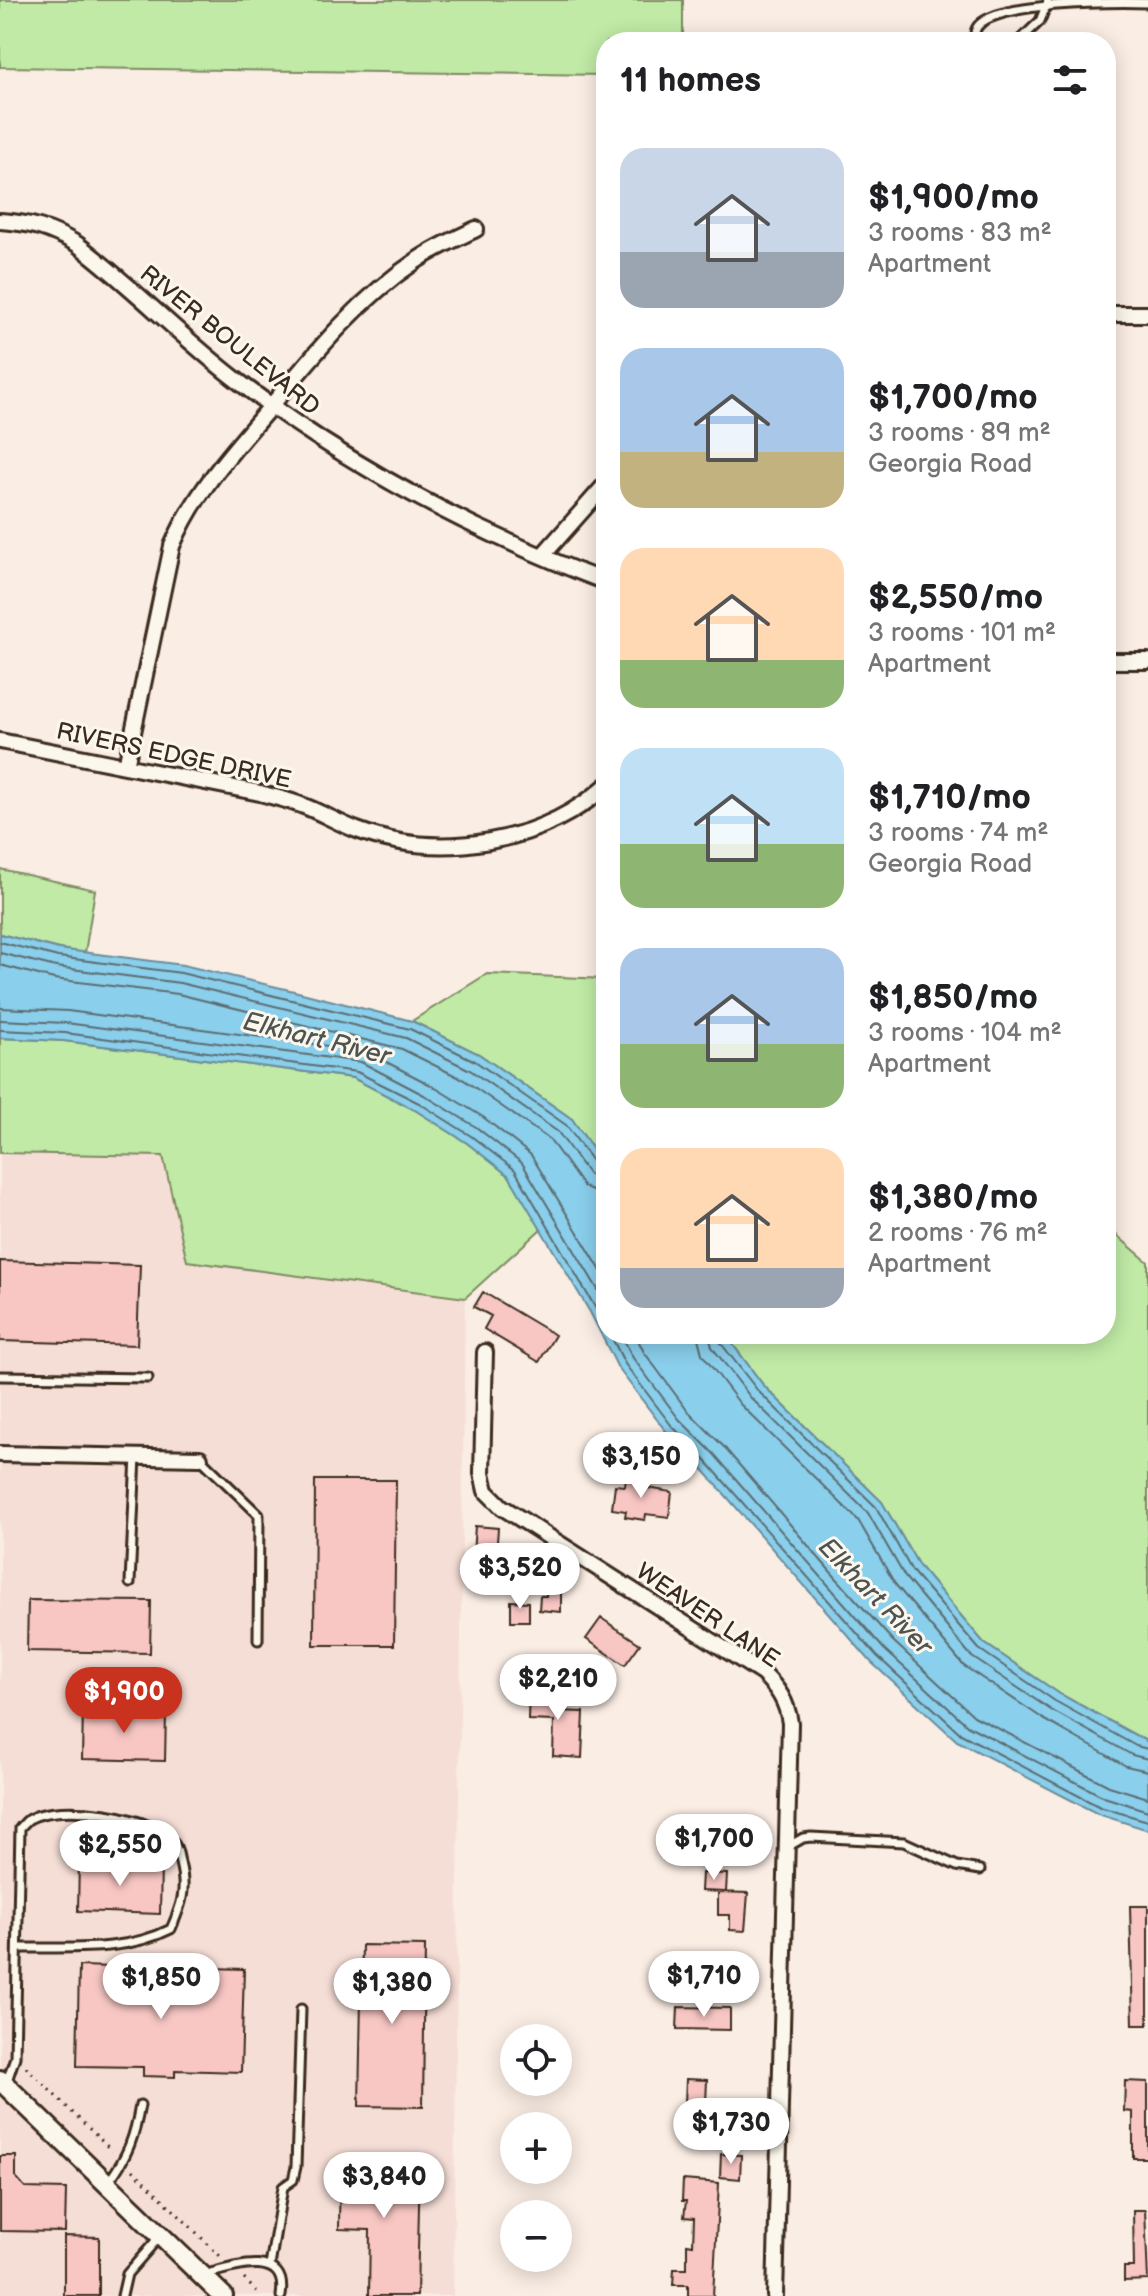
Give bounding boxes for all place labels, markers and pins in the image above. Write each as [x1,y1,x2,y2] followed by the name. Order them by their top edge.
[576,1432,706,1500] pin: $3,150
[455,1543,585,1611] pin: $3,520
[493,1654,623,1722] pin: $2,210
[59,1667,189,1735] pin: $1,900
[649,1814,779,1882] pin: $1,700
[55,1820,185,1888] pin: $2,550
[639,1951,769,2019] pin: $1,710
[96,1953,226,2021] pin: $1,850
[327,1958,457,2026] pin: $1,380
[666,2098,796,2166] pin: $1,730
[319,2152,449,2220] pin: $3,840

